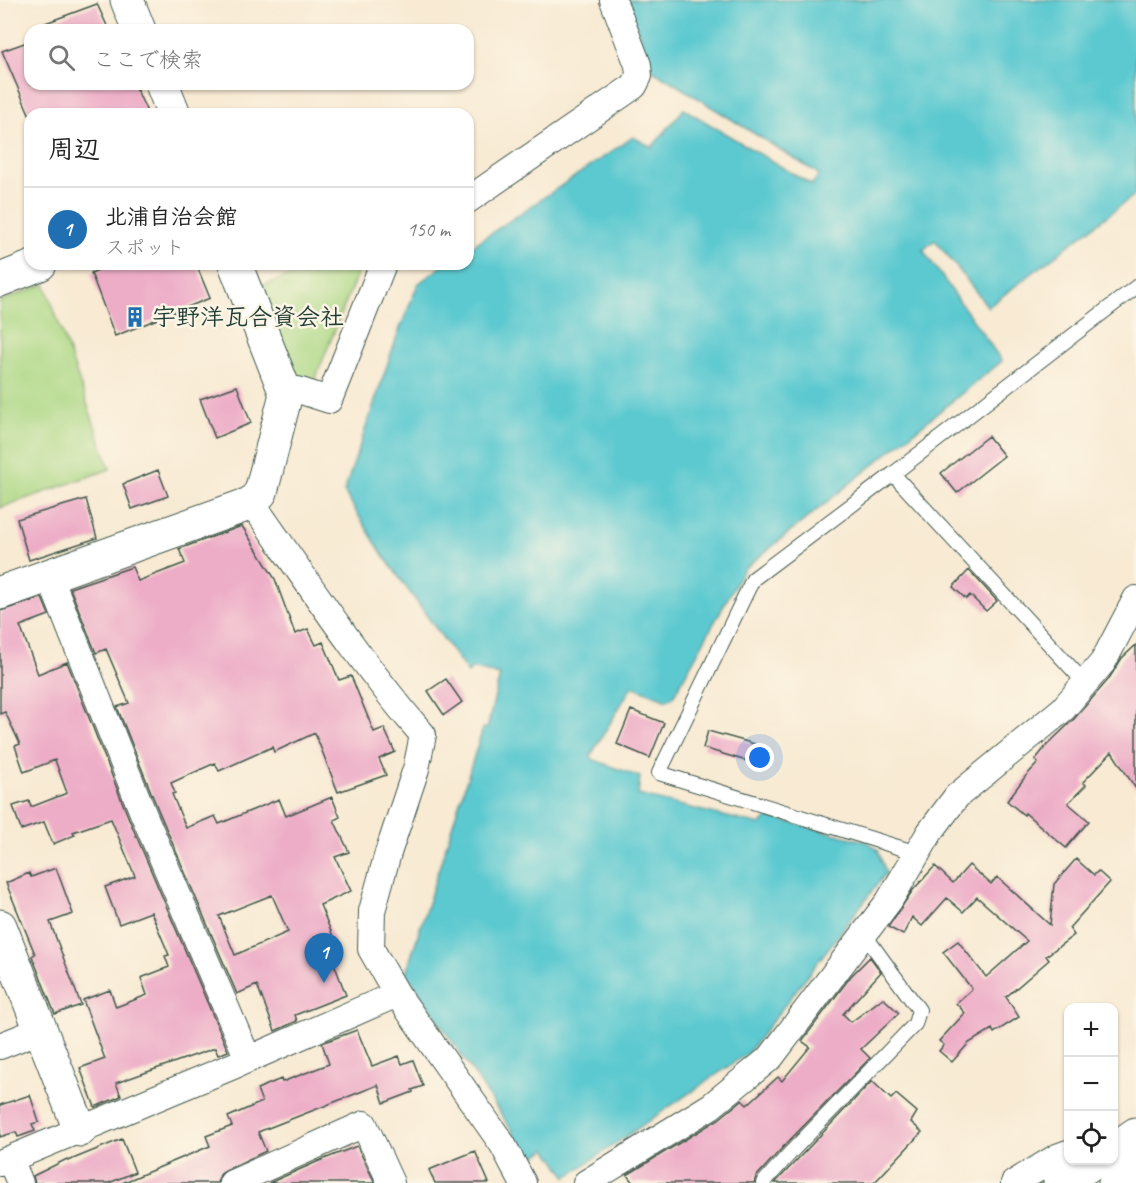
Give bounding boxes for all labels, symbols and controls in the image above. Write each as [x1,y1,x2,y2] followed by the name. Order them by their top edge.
[24,24,474,90] search box
[45,41,78,74] icon: search
[93,46,203,74] text: ここで検索
[48,133,100,166] text: 周辺
[105,203,237,231] text: 北浦自治会館
[63,217,72,242] text: 1
[407,217,450,242] text: 150 m
[105,235,185,260] text: スポット
[152,302,344,332] place label: 宇野洋瓦合資会社
[123,305,147,329] building icon: 宇野洋瓦合資会社
[745,743,774,772] your location
[304,934,344,983] pin: 1
[1064,1003,1118,1165] map controls
[1064,1003,1118,1057] button: +
[1064,1057,1118,1111] button: −
[1064,1111,1118,1165] button: locate

